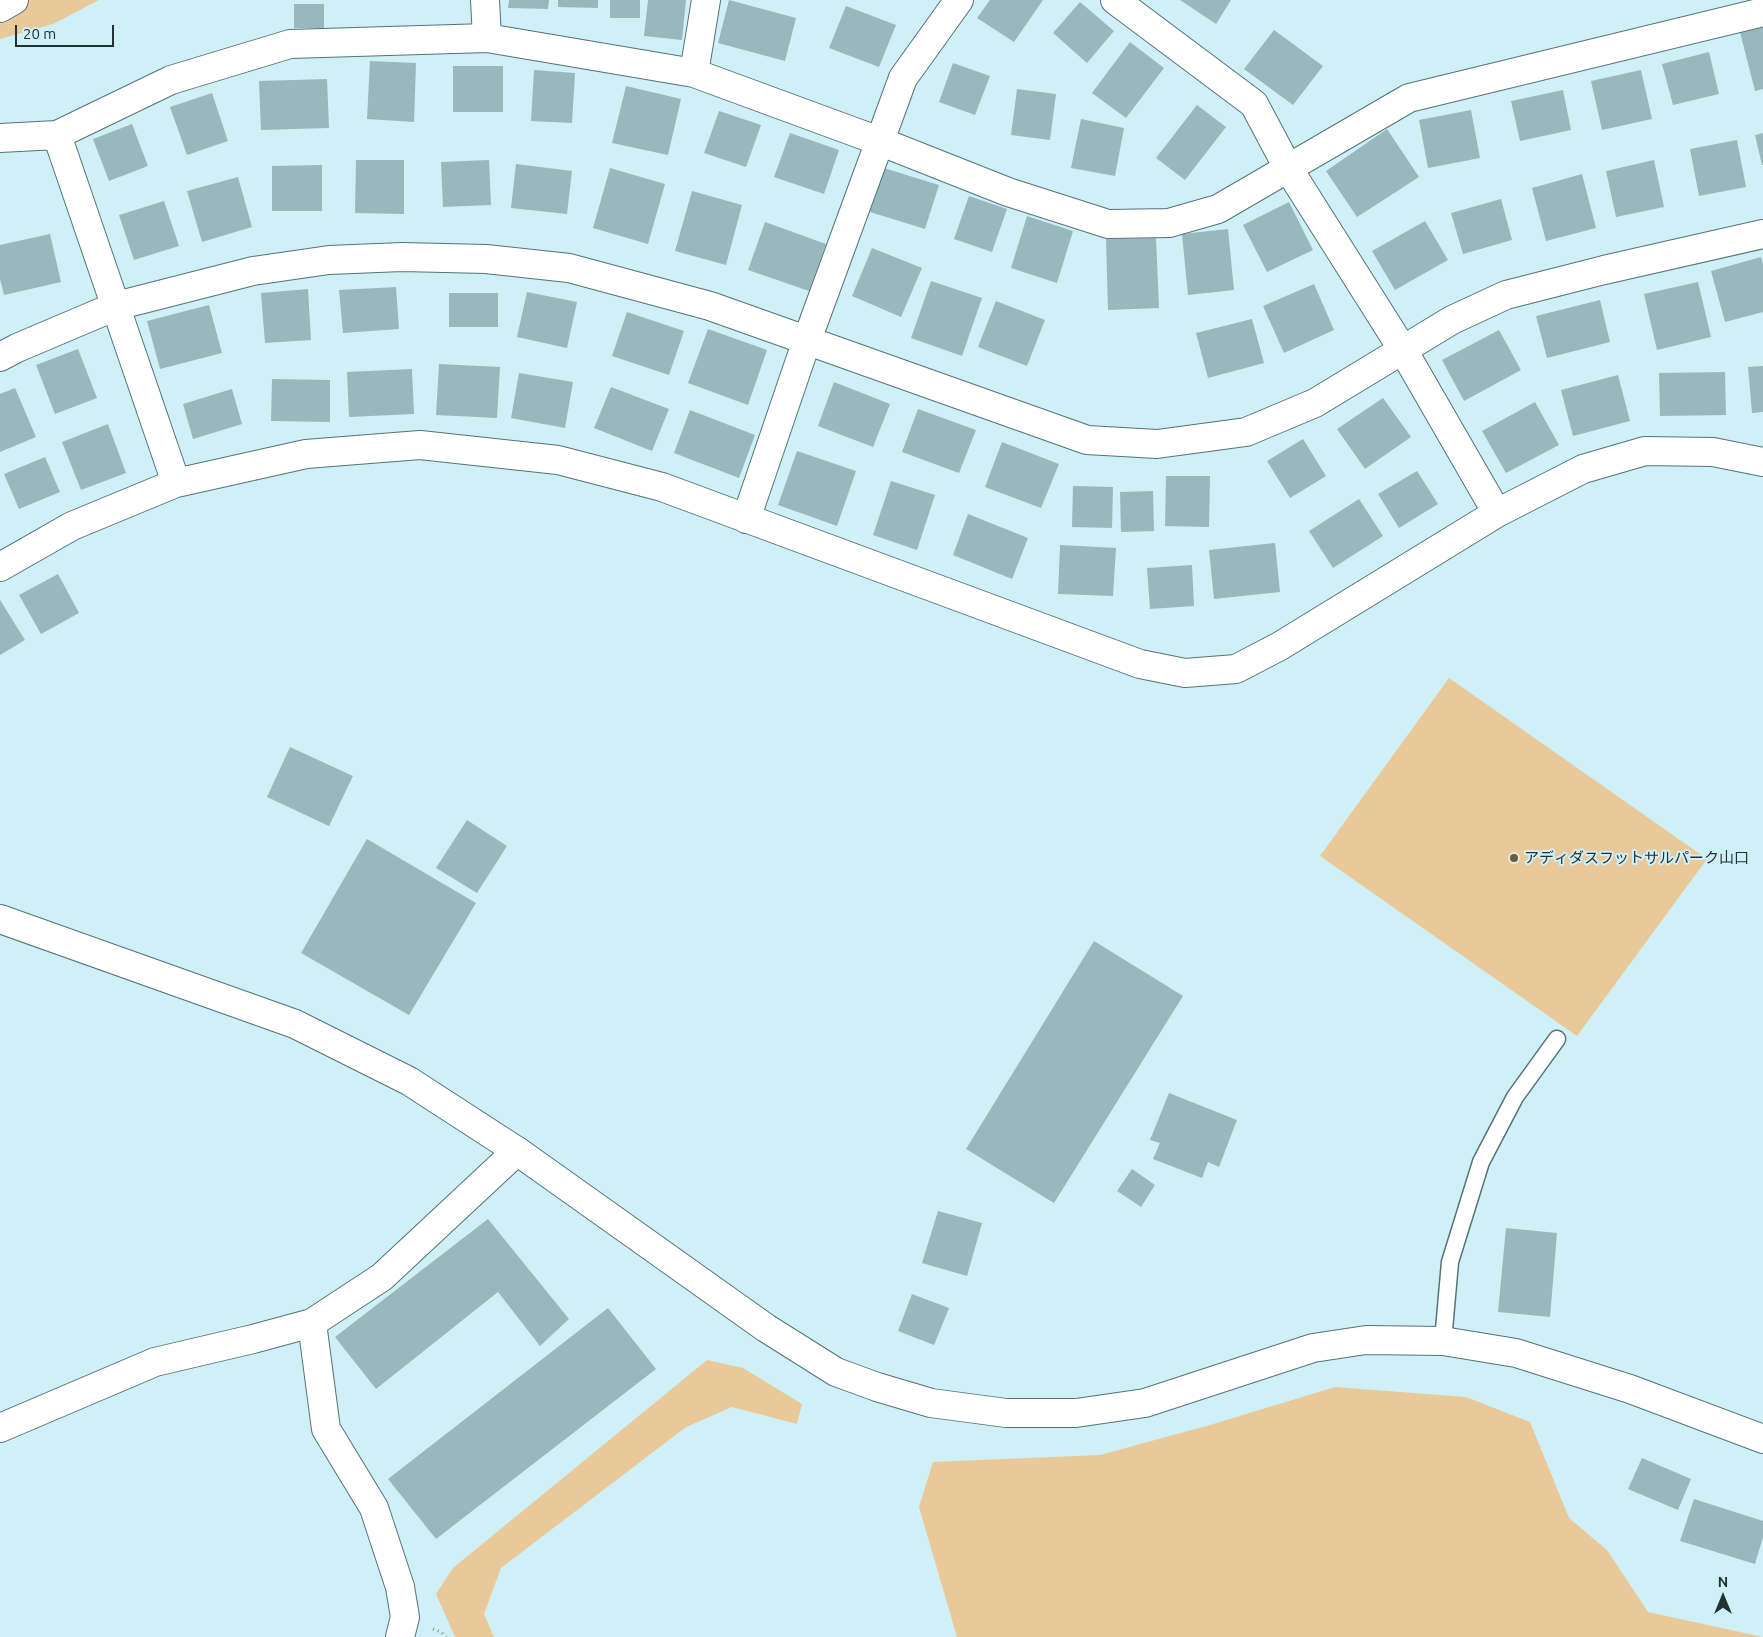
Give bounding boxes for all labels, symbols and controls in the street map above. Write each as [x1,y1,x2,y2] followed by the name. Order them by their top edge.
[18,15,116,47] scale bar
[23,25,56,42] text: 20 m
[1524,849,1749,867] place label: アディダスフットサルパーク山口
[1508,852,1520,864] marker: アディダスフットサルパーク山口
[1698,1572,1748,1622] north arrow
[1718,1574,1728,1590] text: N

